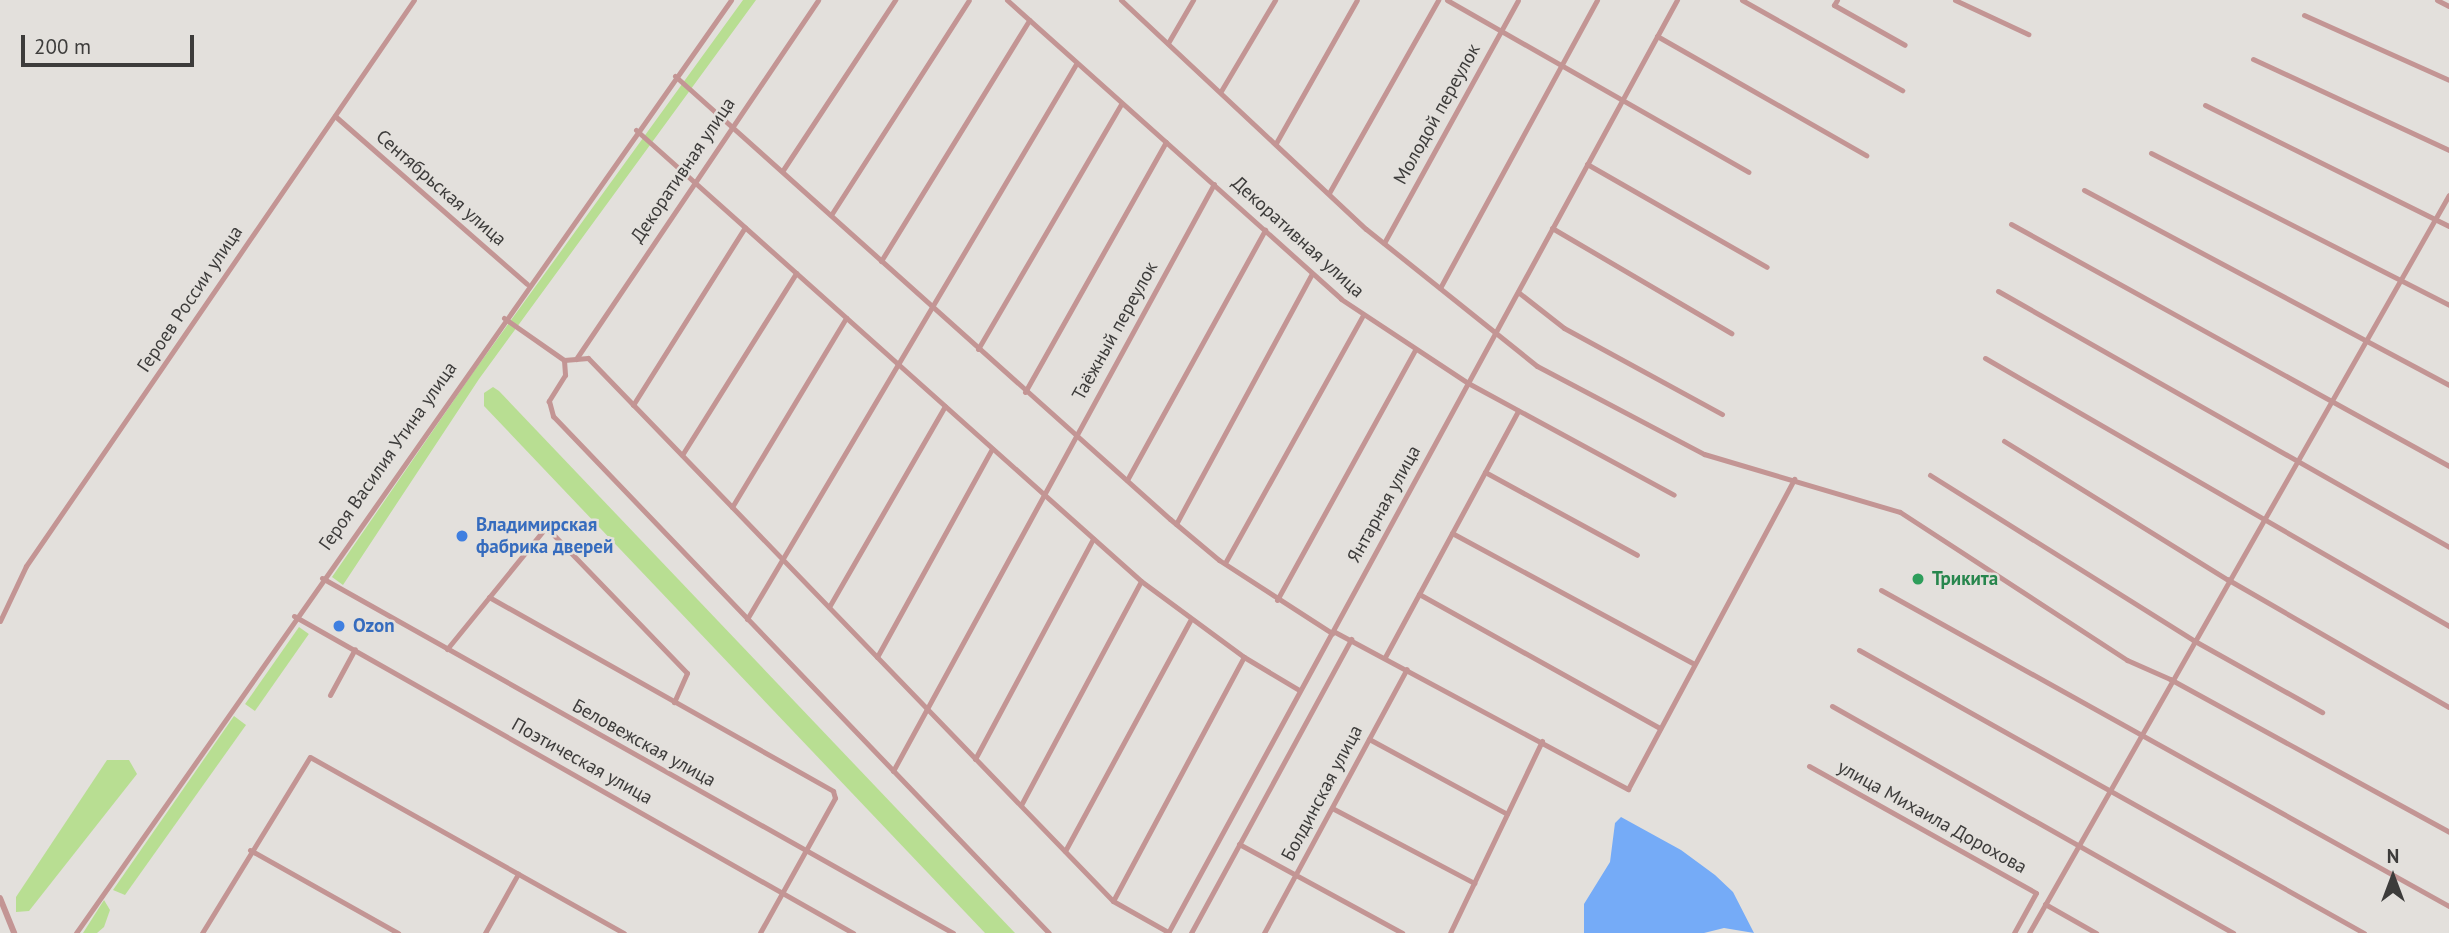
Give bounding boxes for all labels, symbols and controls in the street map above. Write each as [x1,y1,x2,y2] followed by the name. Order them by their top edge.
[24,21,198,65] scale bar
[34,33,91,60] text: 200 m
[1389,40,1485,188] street label: Молодой переулок
[626,93,740,247] street label: Декоративная улица
[371,125,511,251] street label: Сентябрьская улица
[1227,172,1369,302] street label: Декоративная улица
[133,221,247,377] street label: Героев России улица
[1067,258,1163,404] street label: Таёжный переулок
[314,357,462,555] street label: Героя Василия Утина улица
[1342,441,1426,567] street label: Янтарная улица
[476,514,613,558] place label: Владимирская фабрика дверей
[454,528,470,544] marker: Владимирская фабрика дверей
[1932,568,1998,590] place label: Трикита
[1910,571,1926,587] marker: Трикита
[353,615,395,637] place label: Ozon
[331,618,347,634] marker: Ozon
[568,694,720,792] street label: Беловежская улица
[508,713,656,809] street label: Поэтическая улица
[1277,721,1367,865] street label: Болдинская улица
[1833,755,2031,879] street label: улица Михаила Дорохова
[2358,842,2428,912] north arrow
[2387,844,2399,868] text: N

